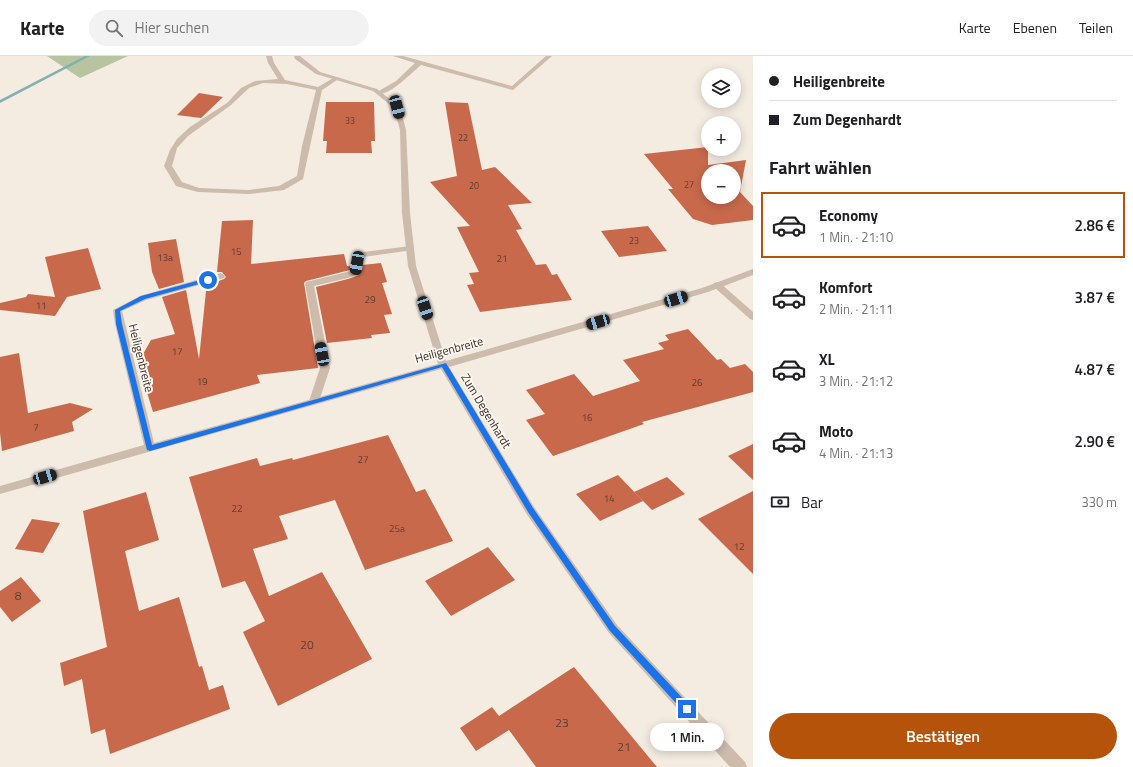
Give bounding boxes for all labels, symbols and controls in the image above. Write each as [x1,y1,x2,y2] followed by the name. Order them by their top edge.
[89,10,369,46] search box
[20,13,65,42] text: Karte
[135,16,209,39] text: Hier suchen
[103,17,125,39] icon: search
[959,17,991,38] text: Karte
[1013,17,1057,38] text: Ebenen
[1079,17,1113,38] text: Teilen
[701,68,741,204] map controls
[701,68,741,108] button: layers
[793,70,885,93] text: Heiligenbreite
[388,94,406,120] car
[793,108,901,131] text: Zum Degenhardt
[345,114,355,127] house number: 33
[701,116,741,156] button: +
[458,131,468,144] house number: 22
[769,154,872,181] text: Fahrt wählen
[701,164,741,204] button: −
[684,178,694,191] house number: 27
[469,179,479,192] house number: 20
[819,204,878,227] text: Economy
[771,207,807,243] icon: car
[1075,214,1115,237] text: 2.86 €
[819,227,893,247] text: 1 Min. · 21:10
[629,234,639,247] house number: 23
[230,244,242,259] house number: 15
[157,250,173,265] house number: 13a
[349,250,365,276] car
[496,251,508,266] house number: 21
[199,271,217,289] route start
[819,276,873,299] text: Komfort
[771,279,807,315] icon: car
[1075,286,1115,309] text: 3.87 €
[663,290,689,308] car
[364,292,376,307] house number: 29
[416,295,434,321] car
[35,298,47,313] house number: 11
[819,299,893,319] text: 2 Min. · 21:11
[585,313,611,331] car
[124,322,159,394] street label: Heiligenbreite
[413,331,485,368] street label: Heiligenbreite
[314,341,330,367] car
[171,344,183,359] house number: 17
[819,348,835,371] text: XL
[771,351,807,387] icon: car
[1075,358,1115,381] text: 4.87 €
[456,369,517,453] street label: Zum Degenhardt
[819,371,893,391] text: 3 Min. · 21:12
[196,374,208,389] house number: 19
[691,375,703,390] house number: 26
[581,410,593,425] house number: 16
[33,420,39,435] house number: 7
[819,420,853,443] text: Moto
[771,423,807,459] icon: car
[1075,430,1115,453] text: 2.90 €
[819,443,893,463] text: 4 Min. · 21:13
[357,452,369,467] house number: 27
[32,468,58,486] car
[603,491,615,506] house number: 14
[769,491,791,513] icon: cash
[801,491,823,514] text: Bar
[1081,492,1117,512] text: 330 m
[231,501,243,516] house number: 22
[389,521,405,536] house number: 25a
[733,539,745,554] house number: 12
[15,586,22,605] house number: 8
[300,635,314,654] house number: 20
[678,700,696,718] route end
[555,713,569,732] house number: 23
[769,713,1117,759] button: Bestätigen
[650,723,724,751] callout: 1 Min.
[670,727,704,747] text: 1 Min.
[617,737,631,756] house number: 21

